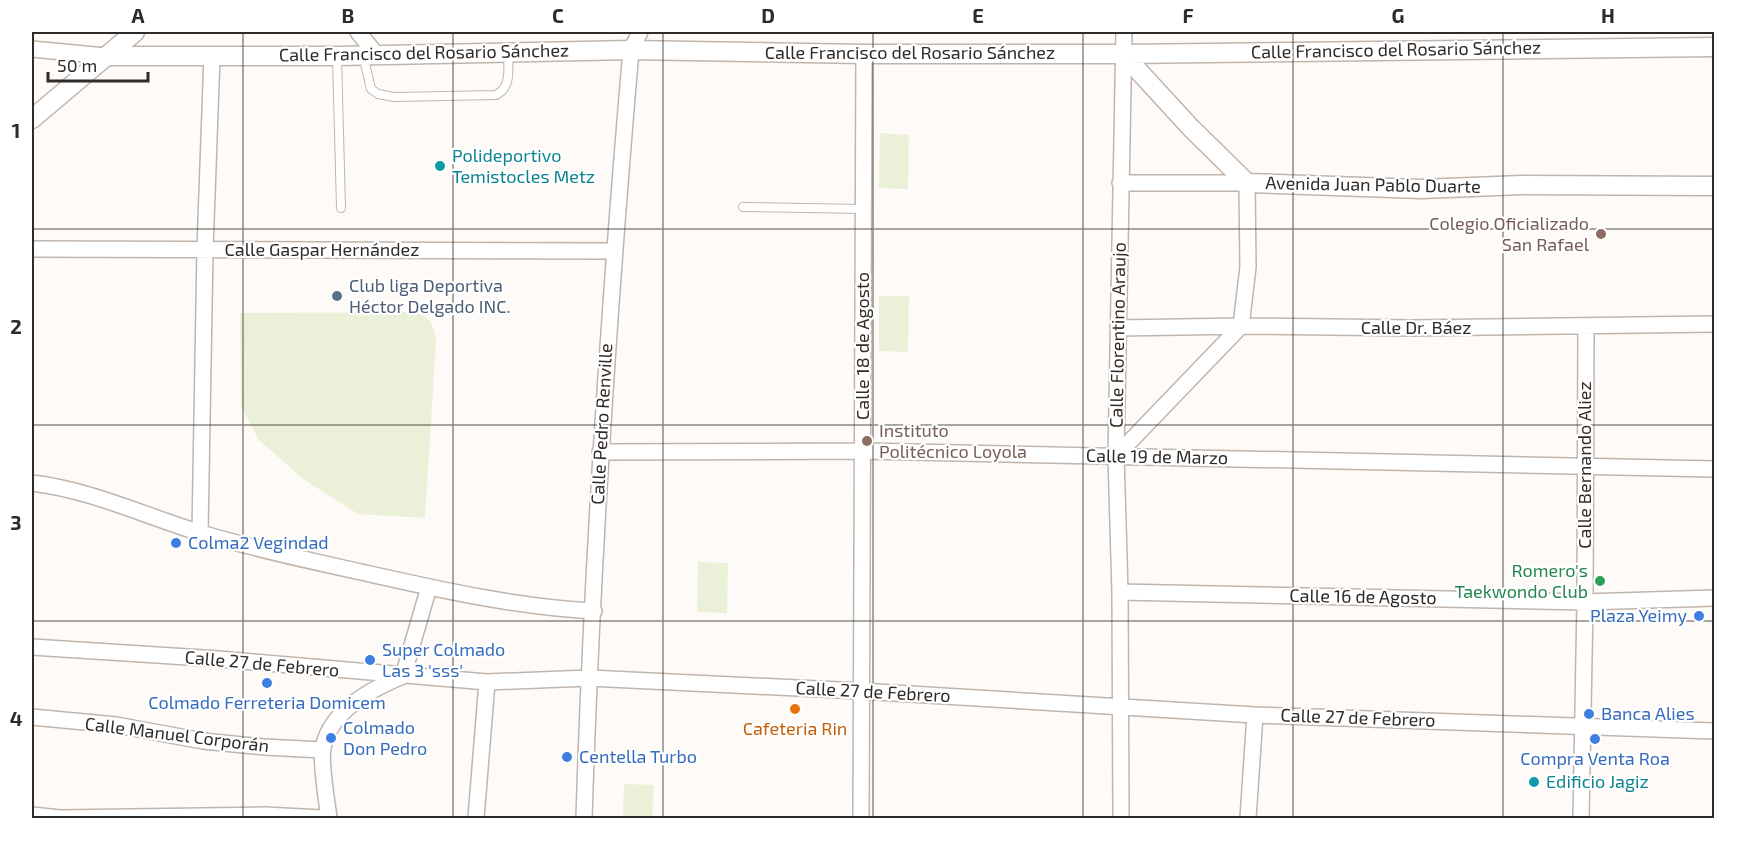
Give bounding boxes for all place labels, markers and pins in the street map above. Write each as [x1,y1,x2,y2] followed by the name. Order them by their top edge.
[452,144,595,187] place label: Polideportivo Temistocles Metz
[433,159,447,173] marker: Polideportivo Temistocles Metz
[1429,212,1590,255] place label: Colegio Oficializado San Rafael
[1594,227,1608,241] marker: Colegio Oficializado San Rafael
[349,274,511,317] place label: Club liga Deportiva Héctor Delgado INC.
[330,289,344,303] marker: Club liga Deportiva Héctor Delgado INC.
[879,419,1027,462] place label: Instituto Politécnico Loyola
[860,434,874,448] marker: Instituto Politécnico Loyola
[188,531,329,553] place label: Colma2 Vegindad
[169,536,183,550] marker: Colma2 Vegindad
[1454,559,1588,602] place label: Romero's Taekwondo Club
[1593,574,1607,588] marker: Romero's Taekwondo Club
[1590,604,1687,626] place label: Plaza Yeimy
[1692,609,1706,623] marker: Plaza Yeimy
[382,638,505,681] place label: Super Colmado Las 3 'sss'
[363,653,377,667] marker: Super Colmado Las 3 'sss'
[260,676,274,690] marker: Colmado Ferreteria Domicem
[148,691,386,713] place label: Colmado Ferreteria Domicem
[788,702,802,716] marker: Cafeteria Rin
[1601,702,1695,724] place label: Banca Alies
[1582,707,1596,721] marker: Banca Alies
[343,716,427,759] place label: Colmado Don Pedro
[743,717,847,739] place label: Cafeteria Rin
[324,731,338,745] marker: Colmado Don Pedro
[1588,732,1602,746] marker: Compra Venta Roa
[579,745,697,767] place label: Centella Turbo
[1520,747,1670,769] place label: Compra Venta Roa
[560,750,574,764] marker: Centella Turbo
[1546,770,1649,792] place label: Edificio Jagiz
[1527,775,1541,789] marker: Edificio Jagiz

